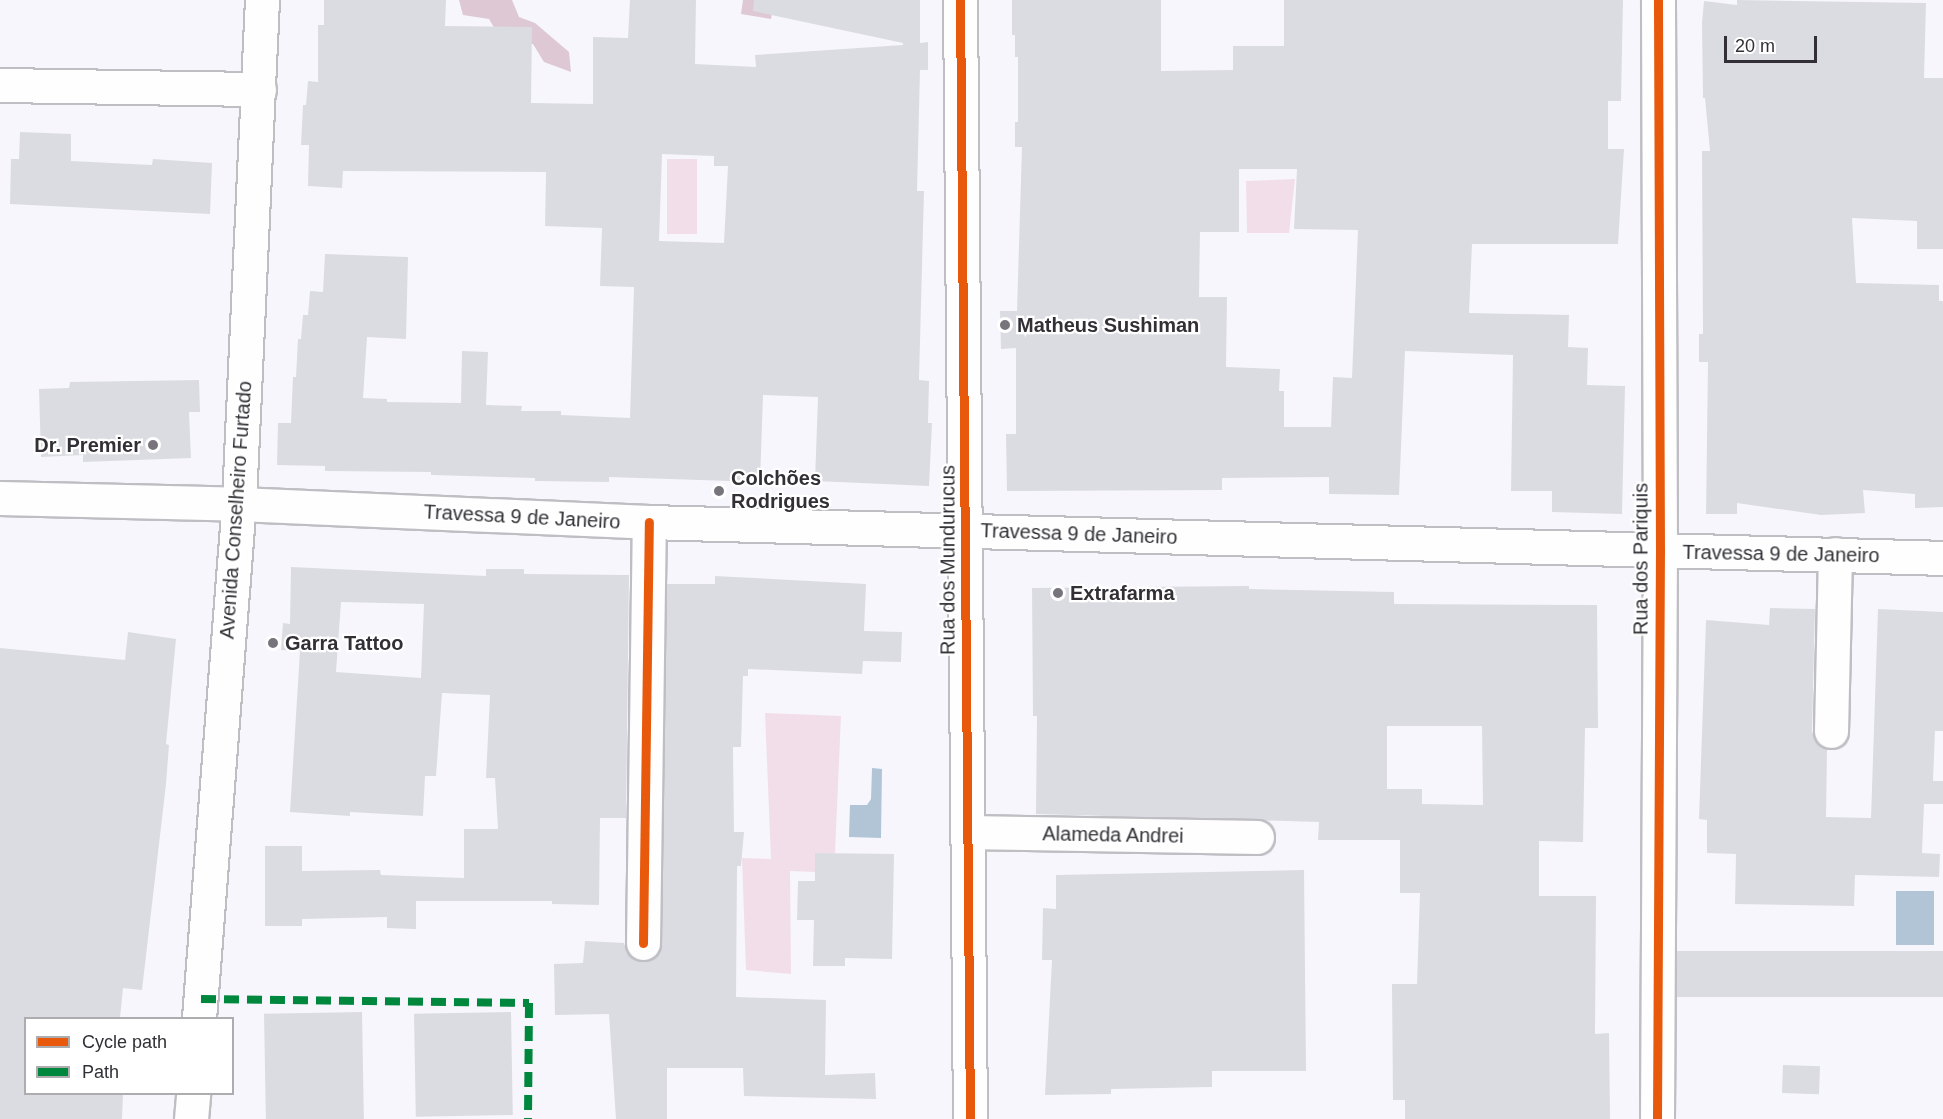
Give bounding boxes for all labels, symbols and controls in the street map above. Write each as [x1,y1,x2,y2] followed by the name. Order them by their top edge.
[1727,24,1820,62] scale bar
[1735,36,1775,56] text: 20 m
[1017,313,1199,337] place label: Matheus Sushiman
[998,318,1012,332] marker: Matheus Sushiman
[215,380,257,640] street label: Avenida Conselheiro Furtado
[34,433,141,457] place label: Dr. Premier
[146,438,160,452] marker: Dr. Premier
[936,465,960,655] street label: Rua dos Mundurucus
[731,467,830,514] place label: Colchões Rodrigues
[1629,483,1653,635] street label: Rua dos Pariquis
[712,484,726,498] marker: Colchões Rodrigues
[423,500,621,534] street label: Travessa 9 de Janeiro
[980,519,1178,549] street label: Travessa 9 de Janeiro
[1682,540,1880,568] street label: Travessa 9 de Janeiro
[1070,581,1175,605] place label: Extrafarma
[1051,586,1065,600] marker: Extrafarma
[285,631,404,655] place label: Garra Tattoo
[266,636,280,650] marker: Garra Tattoo
[1042,822,1184,848] street label: Alameda Andrei
[24,1017,234,1095] legend
[82,1032,167,1052] text: Cycle path
[82,1062,119,1082] text: Path

